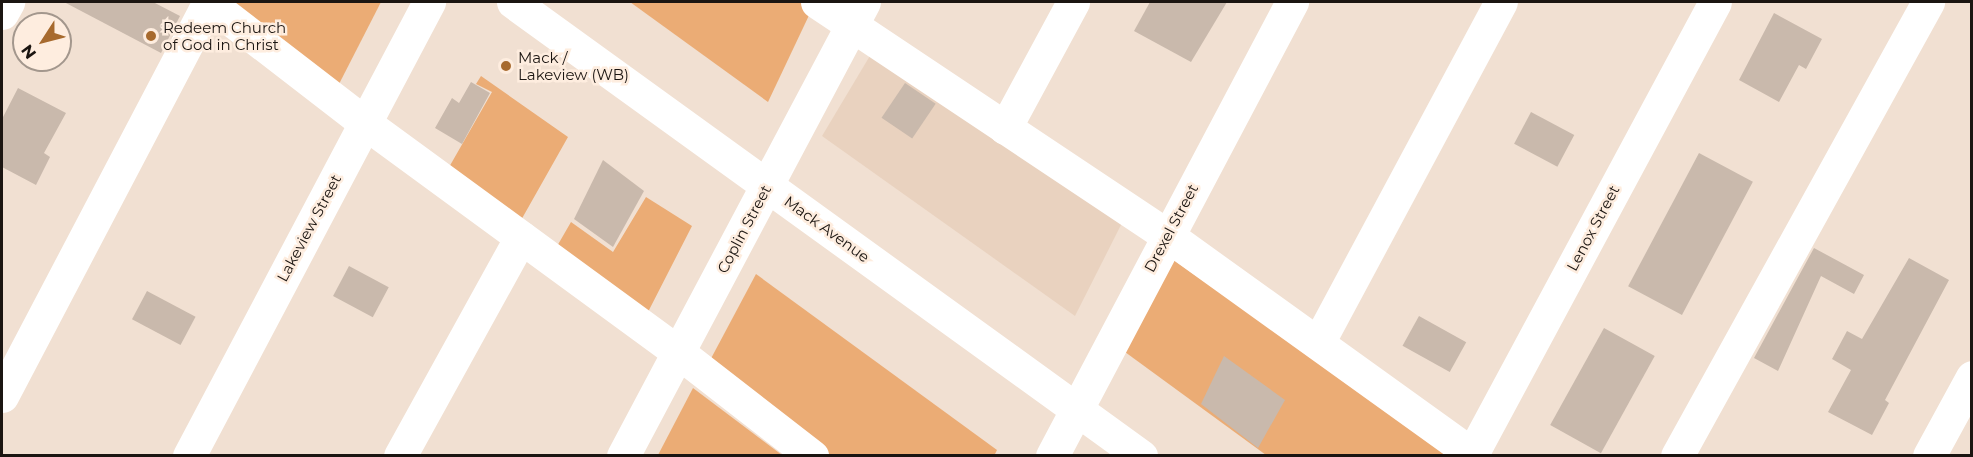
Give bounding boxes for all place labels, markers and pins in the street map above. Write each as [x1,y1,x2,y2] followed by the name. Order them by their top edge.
[163,18,286,53] place label: Redeem Church of God in Christ
[144,29,158,43] marker: Redeem Church of God in Christ
[518,48,629,83] place label: Mack / Lakeview (WB)
[499,59,513,73] marker: Mack / Lakeview (WB)

